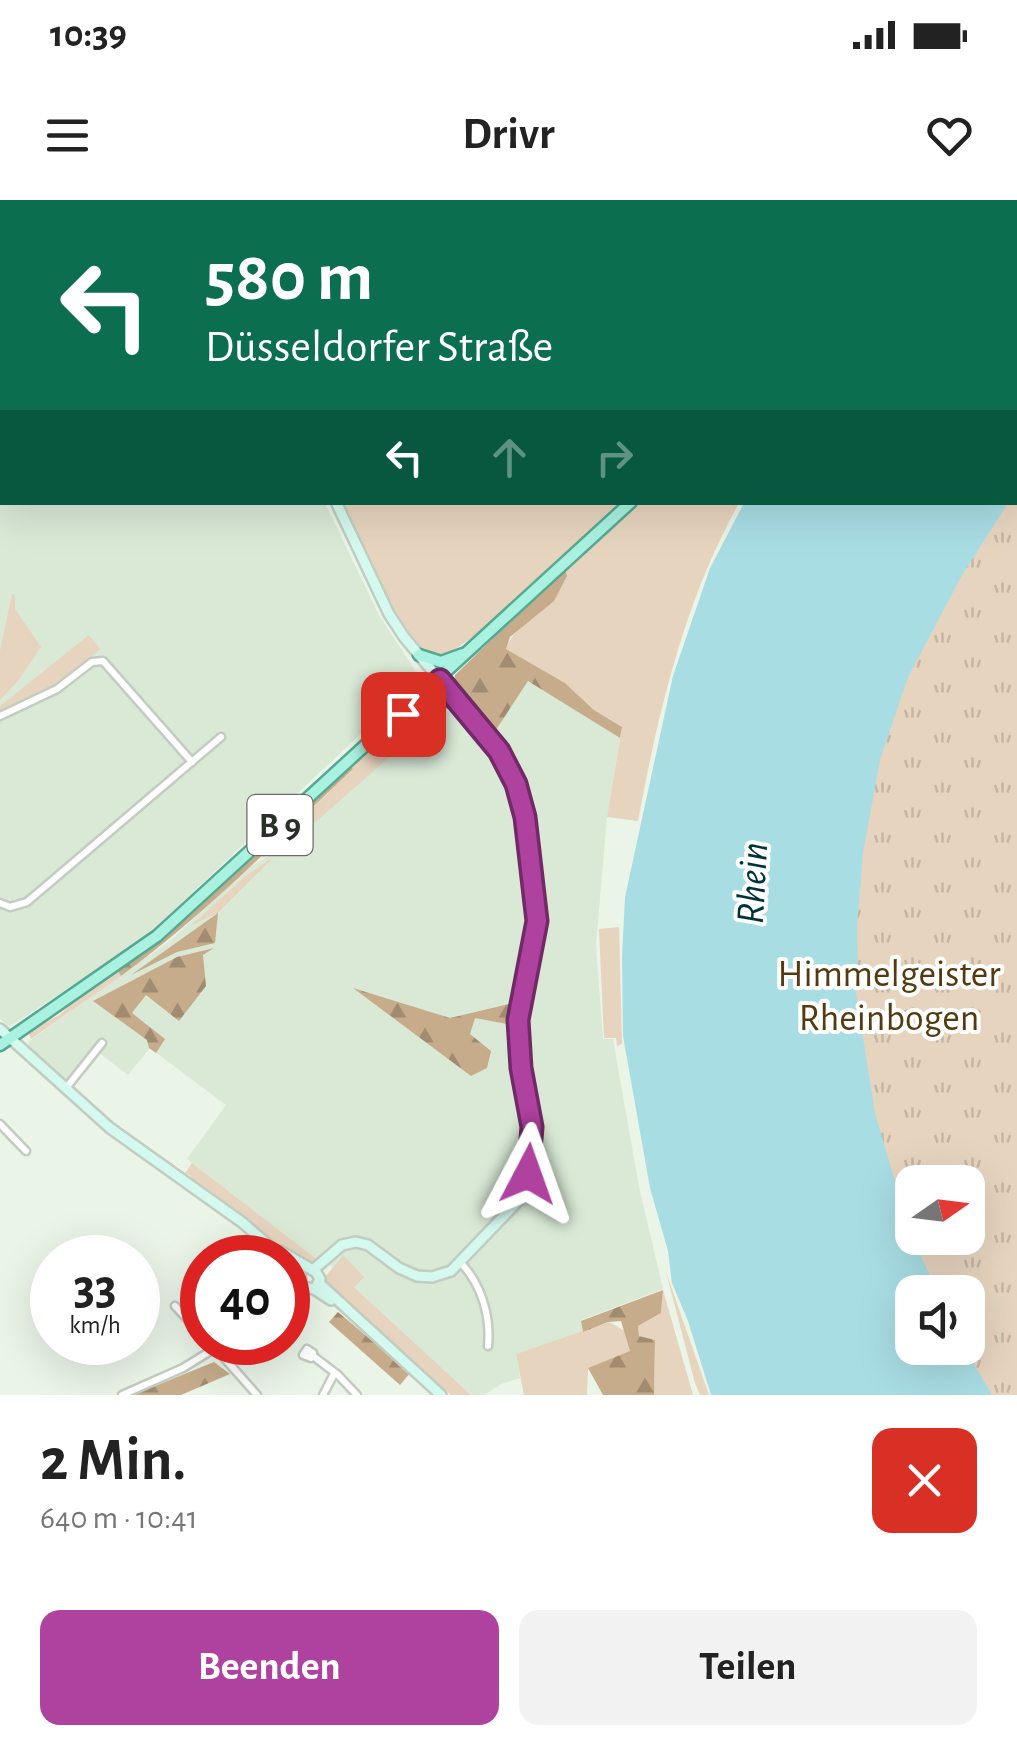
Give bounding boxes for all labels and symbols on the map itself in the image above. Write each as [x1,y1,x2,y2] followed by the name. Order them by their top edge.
[361,672,446,757] pin
[248,795,312,855] road number: B 9
[731,841,775,925] water label: Rhein
[777,956,1001,1038] park label: Himmelgeister Rheinbogen
[476,1122,580,1226] position arrow
[895,1165,985,1255] north arrow
[180,1235,310,1365] speed limit sign: 40

